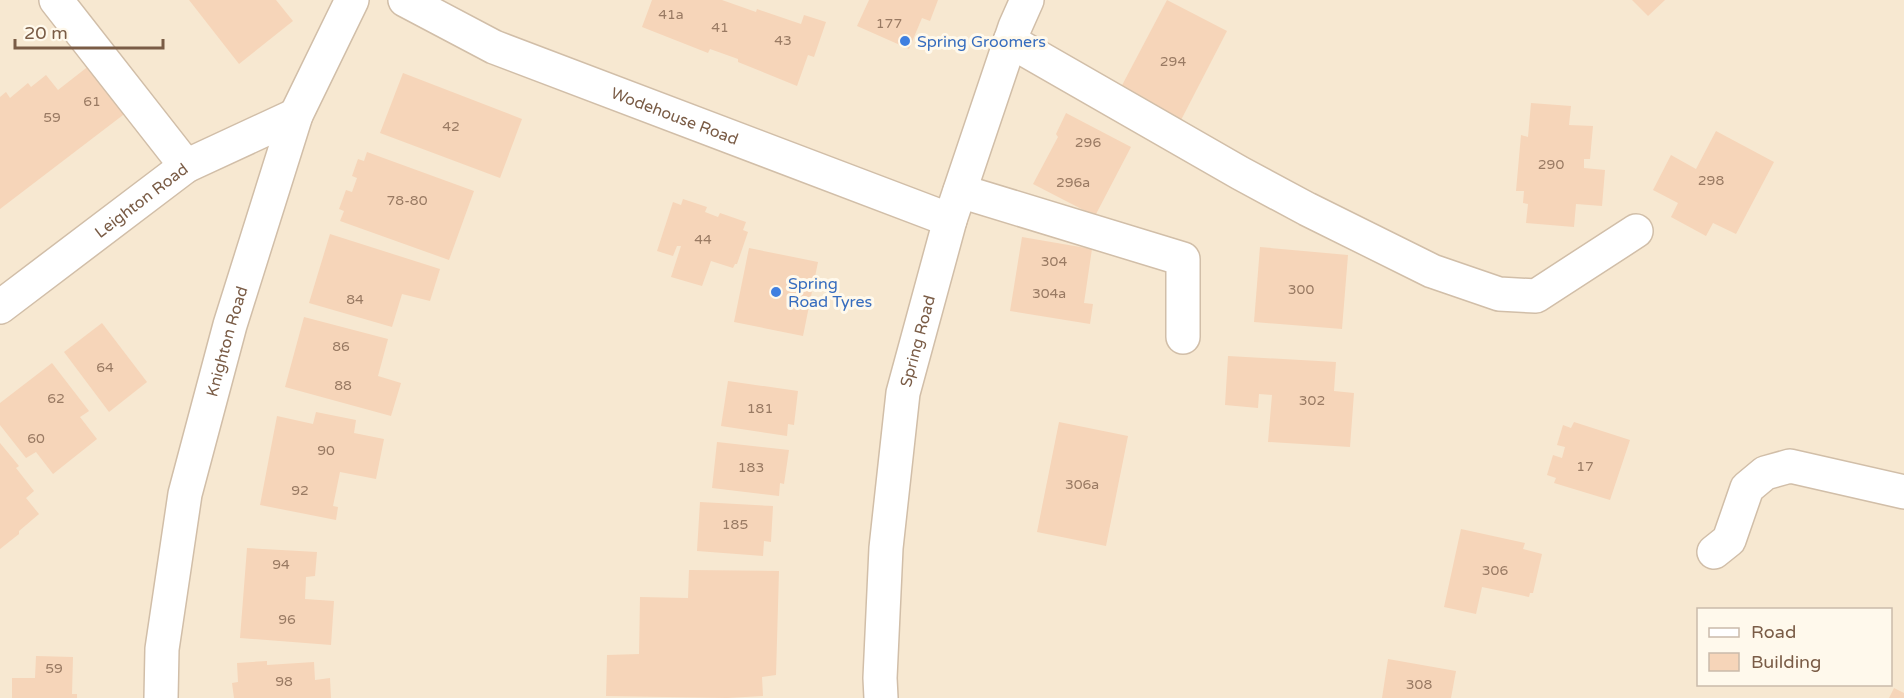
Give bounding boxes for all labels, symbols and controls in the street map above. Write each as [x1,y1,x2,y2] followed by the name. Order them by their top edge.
[658,6,684,23] house number: 41a
[15,12,164,50] scale bar
[876,15,902,32] house number: 177
[711,19,729,36] house number: 41
[24,22,68,44] text: 20 m
[774,32,792,49] house number: 43
[917,32,1046,52] place label: Spring Groomers
[898,34,912,48] marker: Spring Groomers
[1160,53,1186,70] house number: 294
[608,83,741,150] street label: Wodehouse Road
[83,93,101,110] house number: 61
[43,109,61,126] house number: 59
[442,118,460,135] house number: 42
[1075,134,1101,151] house number: 296
[1538,156,1564,173] house number: 290
[91,159,192,243] street label: Leighton Road
[1698,172,1724,189] house number: 298
[1056,174,1090,191] house number: 296a
[387,192,428,209] house number: 78-80
[694,231,712,248] house number: 44
[1041,253,1067,270] house number: 304
[788,274,872,312] place label: Spring Road Tyres
[1288,281,1314,298] house number: 300
[202,284,253,399] street label: Knighton Road
[769,285,783,299] marker: Spring Road Tyres
[1032,285,1066,302] house number: 304a
[346,291,364,308] house number: 84
[896,293,940,389] street label: Spring Road
[332,338,350,355] house number: 86
[96,359,114,376] house number: 64
[334,377,352,394] house number: 88
[47,390,65,407] house number: 62
[1299,392,1325,409] house number: 302
[747,400,773,417] house number: 181
[27,430,45,447] house number: 60
[317,442,335,459] house number: 90
[1576,458,1594,475] house number: 17
[738,459,764,476] house number: 183
[1065,476,1099,493] house number: 306a
[291,482,309,499] house number: 92
[722,516,748,533] house number: 185
[272,556,290,573] house number: 94
[1482,562,1508,579] house number: 306
[1697,608,1892,686] legend
[278,611,296,628] house number: 96
[1751,621,1796,643] text: Road
[1751,651,1821,673] text: Building
[45,660,63,677] house number: 59
[275,673,293,690] house number: 98
[1406,676,1432,693] house number: 308

